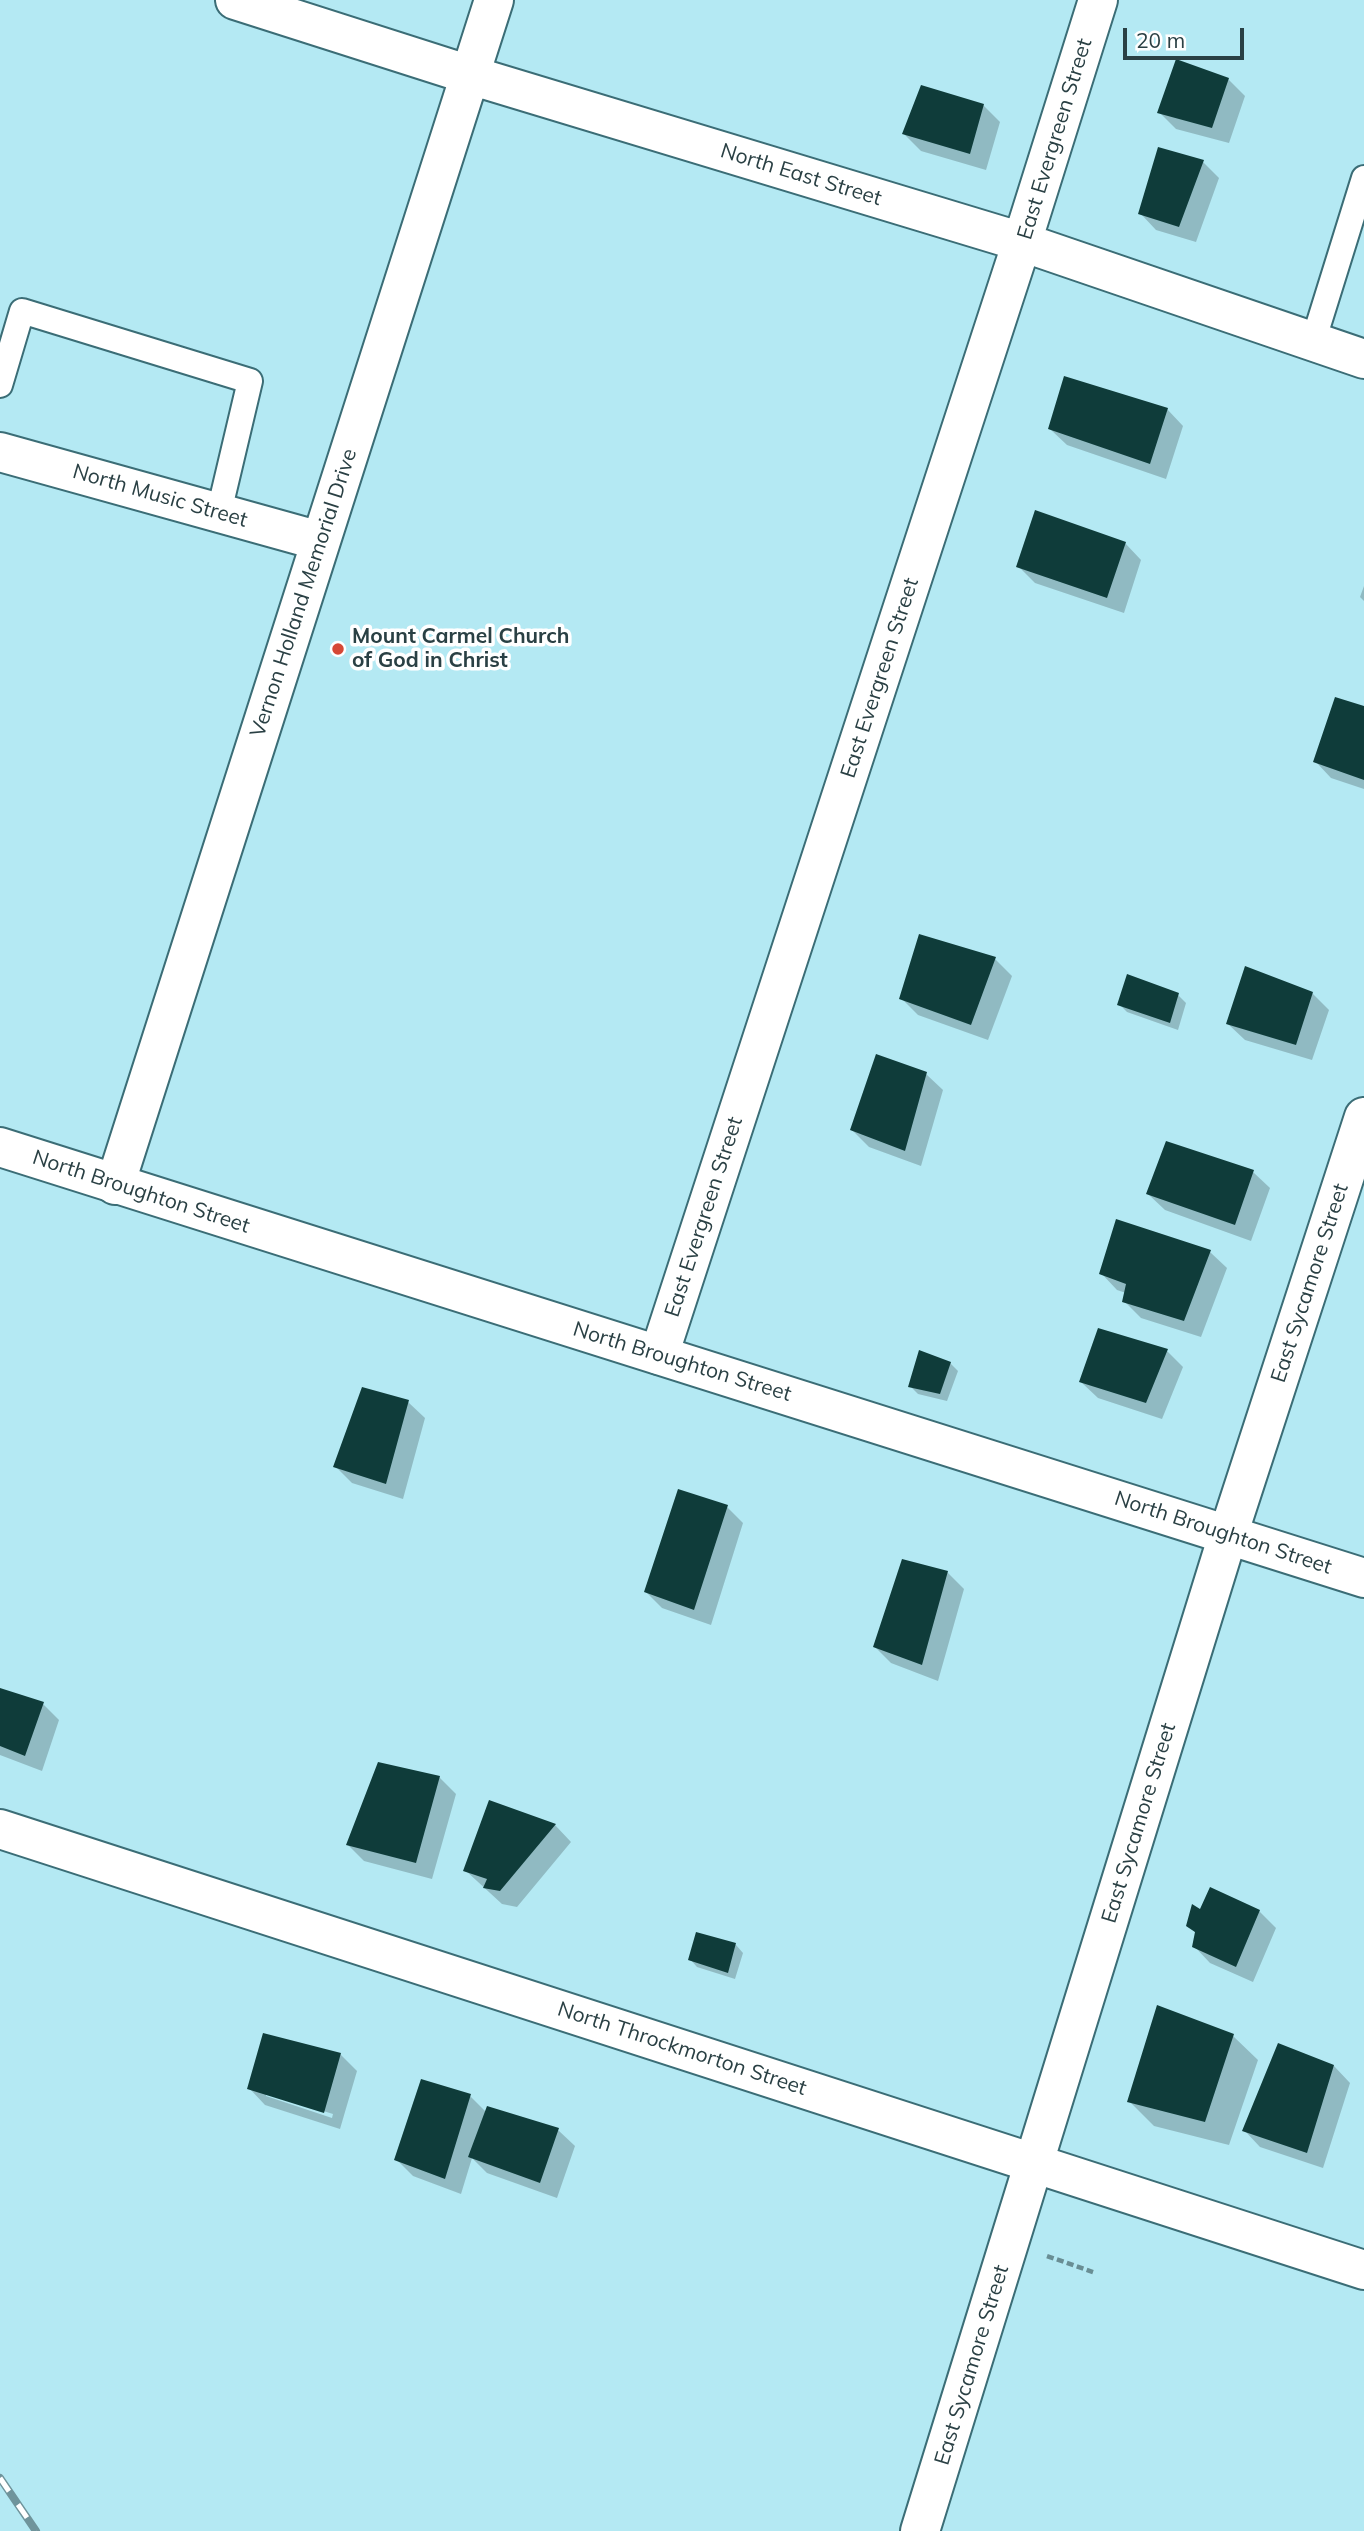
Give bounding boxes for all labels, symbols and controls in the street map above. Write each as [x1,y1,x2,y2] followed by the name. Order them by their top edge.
[1126,14,1247,58] scale bar
[1136,27,1185,53] text: 20 m
[1012,35,1098,243] street label: East Evergreen Street
[717,139,885,211] street label: North East Street
[245,446,363,740] street label: Vernon Holland Memorial Drive
[70,459,250,533] street label: North Music Street
[836,575,924,781] street label: East Evergreen Street
[352,624,569,674] place label: Mount Carmel Church of God in Christ
[330,641,346,657] marker: Mount Carmel Church of God in Christ
[660,1114,748,1320] street label: East Evergreen Street
[29,1145,253,1239] street label: North Broughton Street
[1266,1180,1354,1386] street label: East Sycamore Street
[570,1317,794,1407] street label: North Broughton Street
[1111,1486,1335,1580] street label: North Broughton Street
[1097,1720,1181,1926] street label: East Sycamore Street
[554,1997,810,2101] street label: North Throckmorton Street
[930,2262,1014,2468] street label: East Sycamore Street

